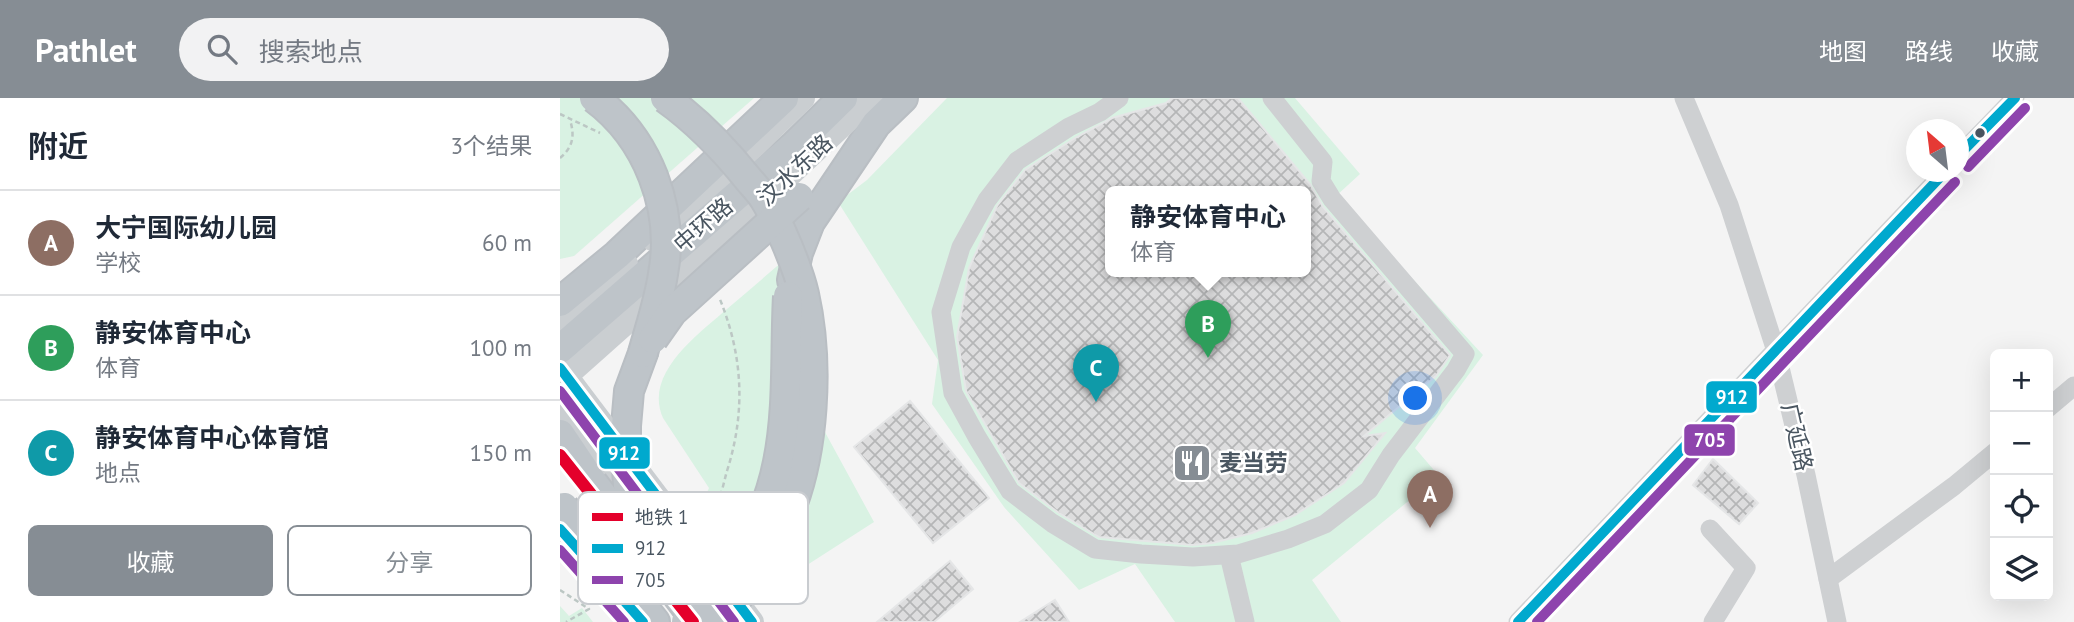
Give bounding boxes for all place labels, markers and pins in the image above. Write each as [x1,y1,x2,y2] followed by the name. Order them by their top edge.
[1973,126,1987,140] unlabelled marker
[1185,300,1231,358] pin: B
[1073,344,1119,402] pin: C
[1171,442,1213,484] restaurant icon: 麦当劳
[1219,448,1288,477] place label: 麦当劳
[1407,470,1453,528] pin: A

